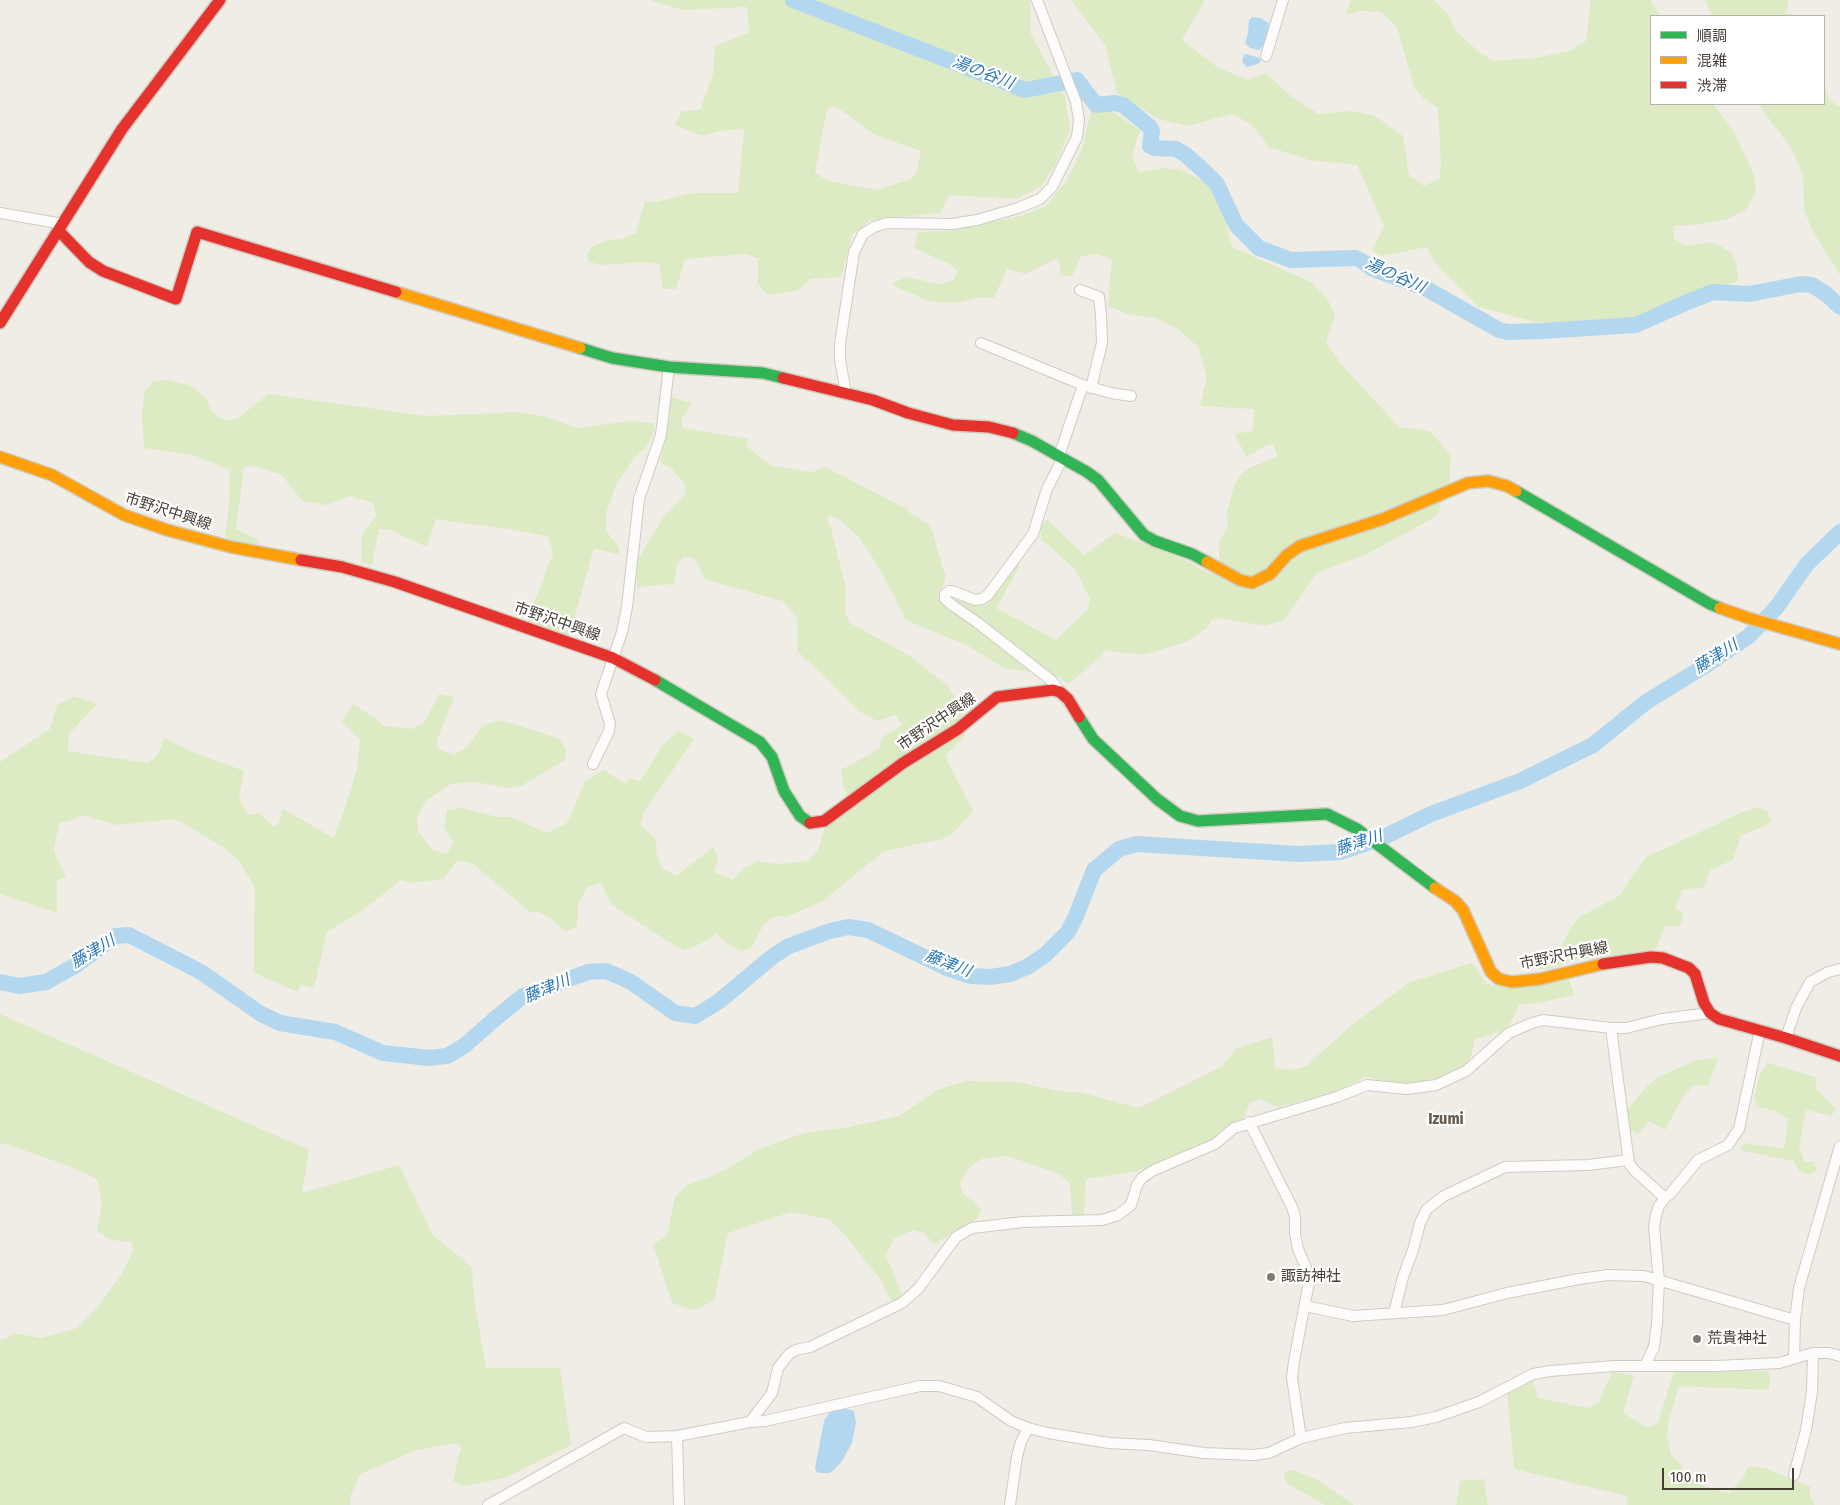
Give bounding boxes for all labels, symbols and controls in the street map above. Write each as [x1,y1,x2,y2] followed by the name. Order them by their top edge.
[1650,15,1825,105] legend
[1697,27,1727,45] text: 順調
[1697,52,1727,70] text: 混雑
[950,53,1016,93] water label: 湯の谷川
[1697,77,1727,95] text: 渋滞
[1362,254,1428,298] water label: 湯の谷川
[122,490,214,534] street label: 市野沢中興線
[512,599,602,645] street label: 市野沢中興線
[1691,636,1741,678] water label: 藤津川
[895,689,979,755] street label: 市野沢中興線
[1333,826,1385,860] water label: 藤津川
[67,931,119,973] water label: 藤津川
[1518,939,1610,973] street label: 市野沢中興線
[922,946,974,982] water label: 藤津川
[521,971,573,1007] water label: 藤津川
[1428,1110,1464,1130] district label: Izumi
[1281,1268,1341,1286] place label: 諏訪神社
[1265,1271,1277,1283] marker: 諏訪神社
[1707,1330,1767,1348] place label: 荒貴神社
[1691,1333,1703,1345] marker: 荒貴神社
[1665,1458,1798,1490] scale bar
[1670,1468,1707,1486] text: 100 m

